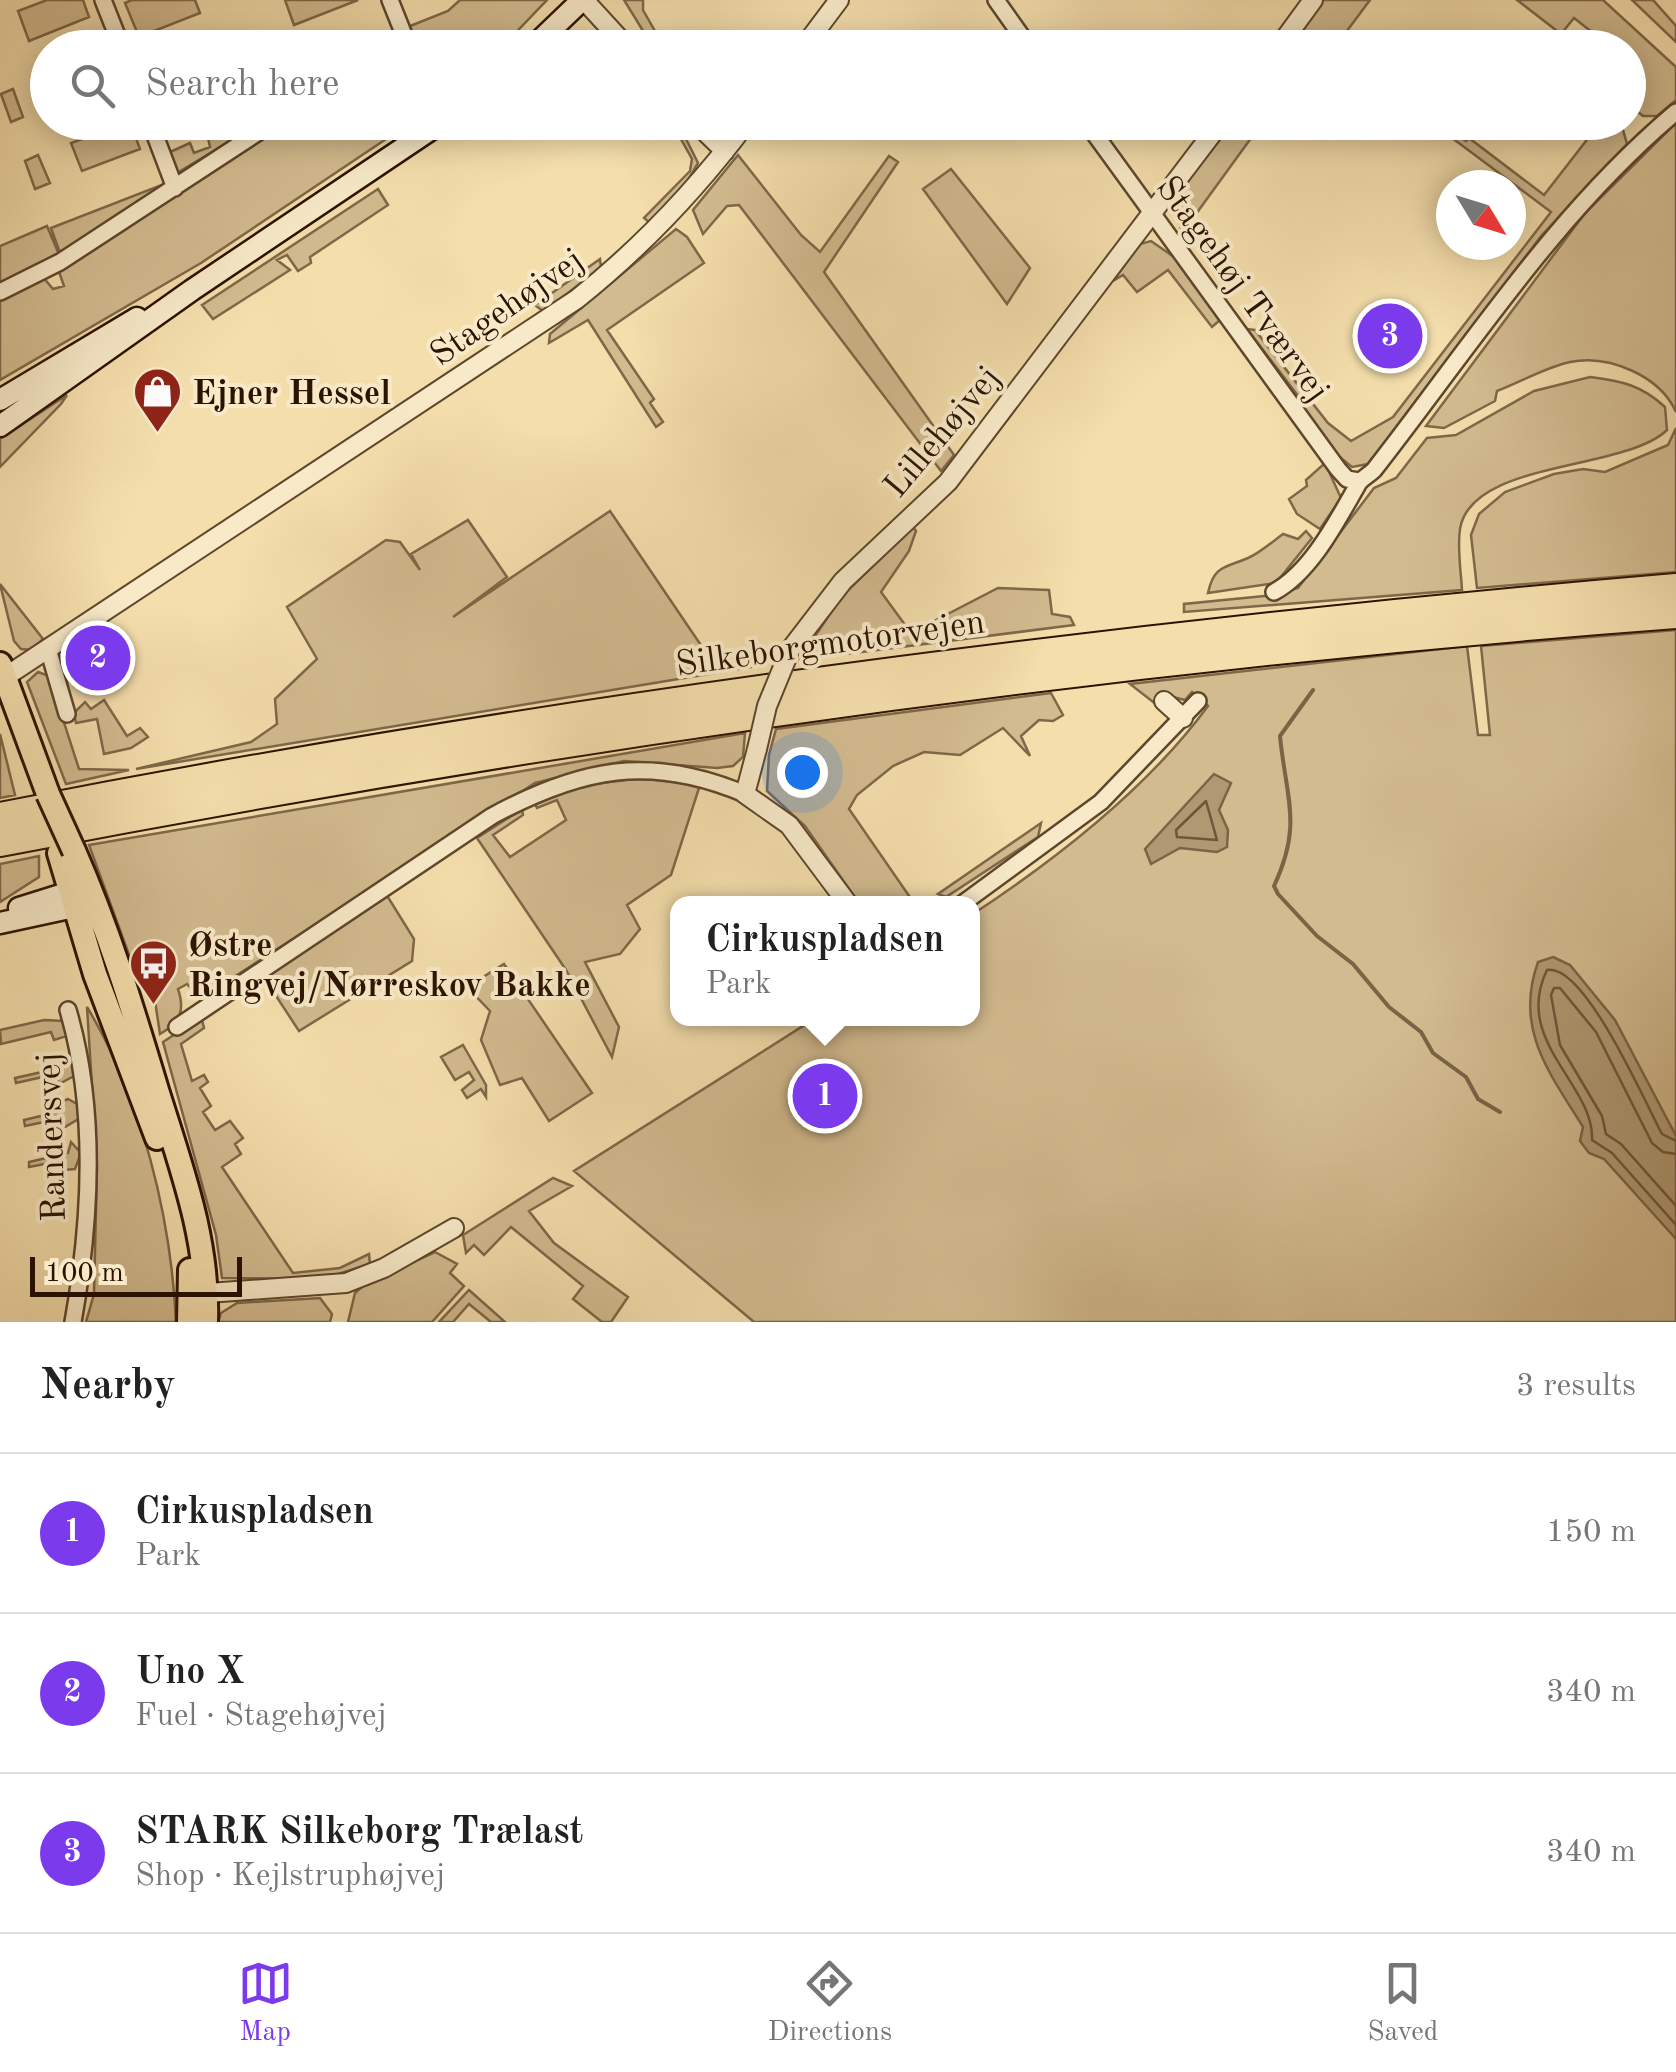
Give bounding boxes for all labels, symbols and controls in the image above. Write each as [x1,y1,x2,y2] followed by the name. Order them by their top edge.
[30,30,1646,140] search box
[65,58,120,113] icon: search
[145,66,340,104] text: Search here
[1149,170,1335,409] street label: Stagehøj Tværvej
[1436,170,1526,260] north arrow
[424,243,590,373] street label: Stagehøjvej
[1358,298,1422,374] pin: 3
[878,360,1008,505] street label: Lillehøjvej
[131,366,183,434] shop icon: Ejner Hessel
[192,377,391,412] place label: Ejner Hessel
[674,605,987,683] street label: Silkeborgmotorvejen
[66,620,130,696] pin: 2
[777,747,828,798] your location
[670,896,980,1026] popup
[706,922,944,960] text: Cirkuspladsen
[188,929,591,1004] place label: Østre Ringvej/Nørreskov Bakke
[127,938,179,1006] bus stop icon: Østre Ringvej/Nørreskov Bakke
[706,969,771,1001] text: Park
[32,1052,73,1222] street label: Randersvej
[792,1058,858,1134] pin: 1
[30,1252,242,1296] scale bar
[45,1260,124,1288] text: 100 m
[40,1366,176,1408] text: Nearby
[1516,1371,1636,1403] text: 3 results
[135,1494,374,1532] text: Cirkuspladsen
[63,1517,82,1549] text: 1
[1546,1517,1636,1549] text: 150 m
[135,1541,201,1573] text: Park
[135,1654,245,1692] text: Uno X
[63,1677,82,1709] text: 2
[1546,1677,1636,1709] text: 340 m
[135,1701,387,1733] text: Fuel · Stagehøjvej
[135,1814,583,1852] text: STARK Silkeborg Trælast
[63,1837,82,1869] text: 3
[1546,1837,1636,1869] text: 340 m
[135,1861,445,1893] text: Shop · Kejlstruphøjvej
[238,1956,293,2051] tab: Map
[768,1956,892,2051] tab: Directions
[1367,1956,1438,2051] tab: Saved

